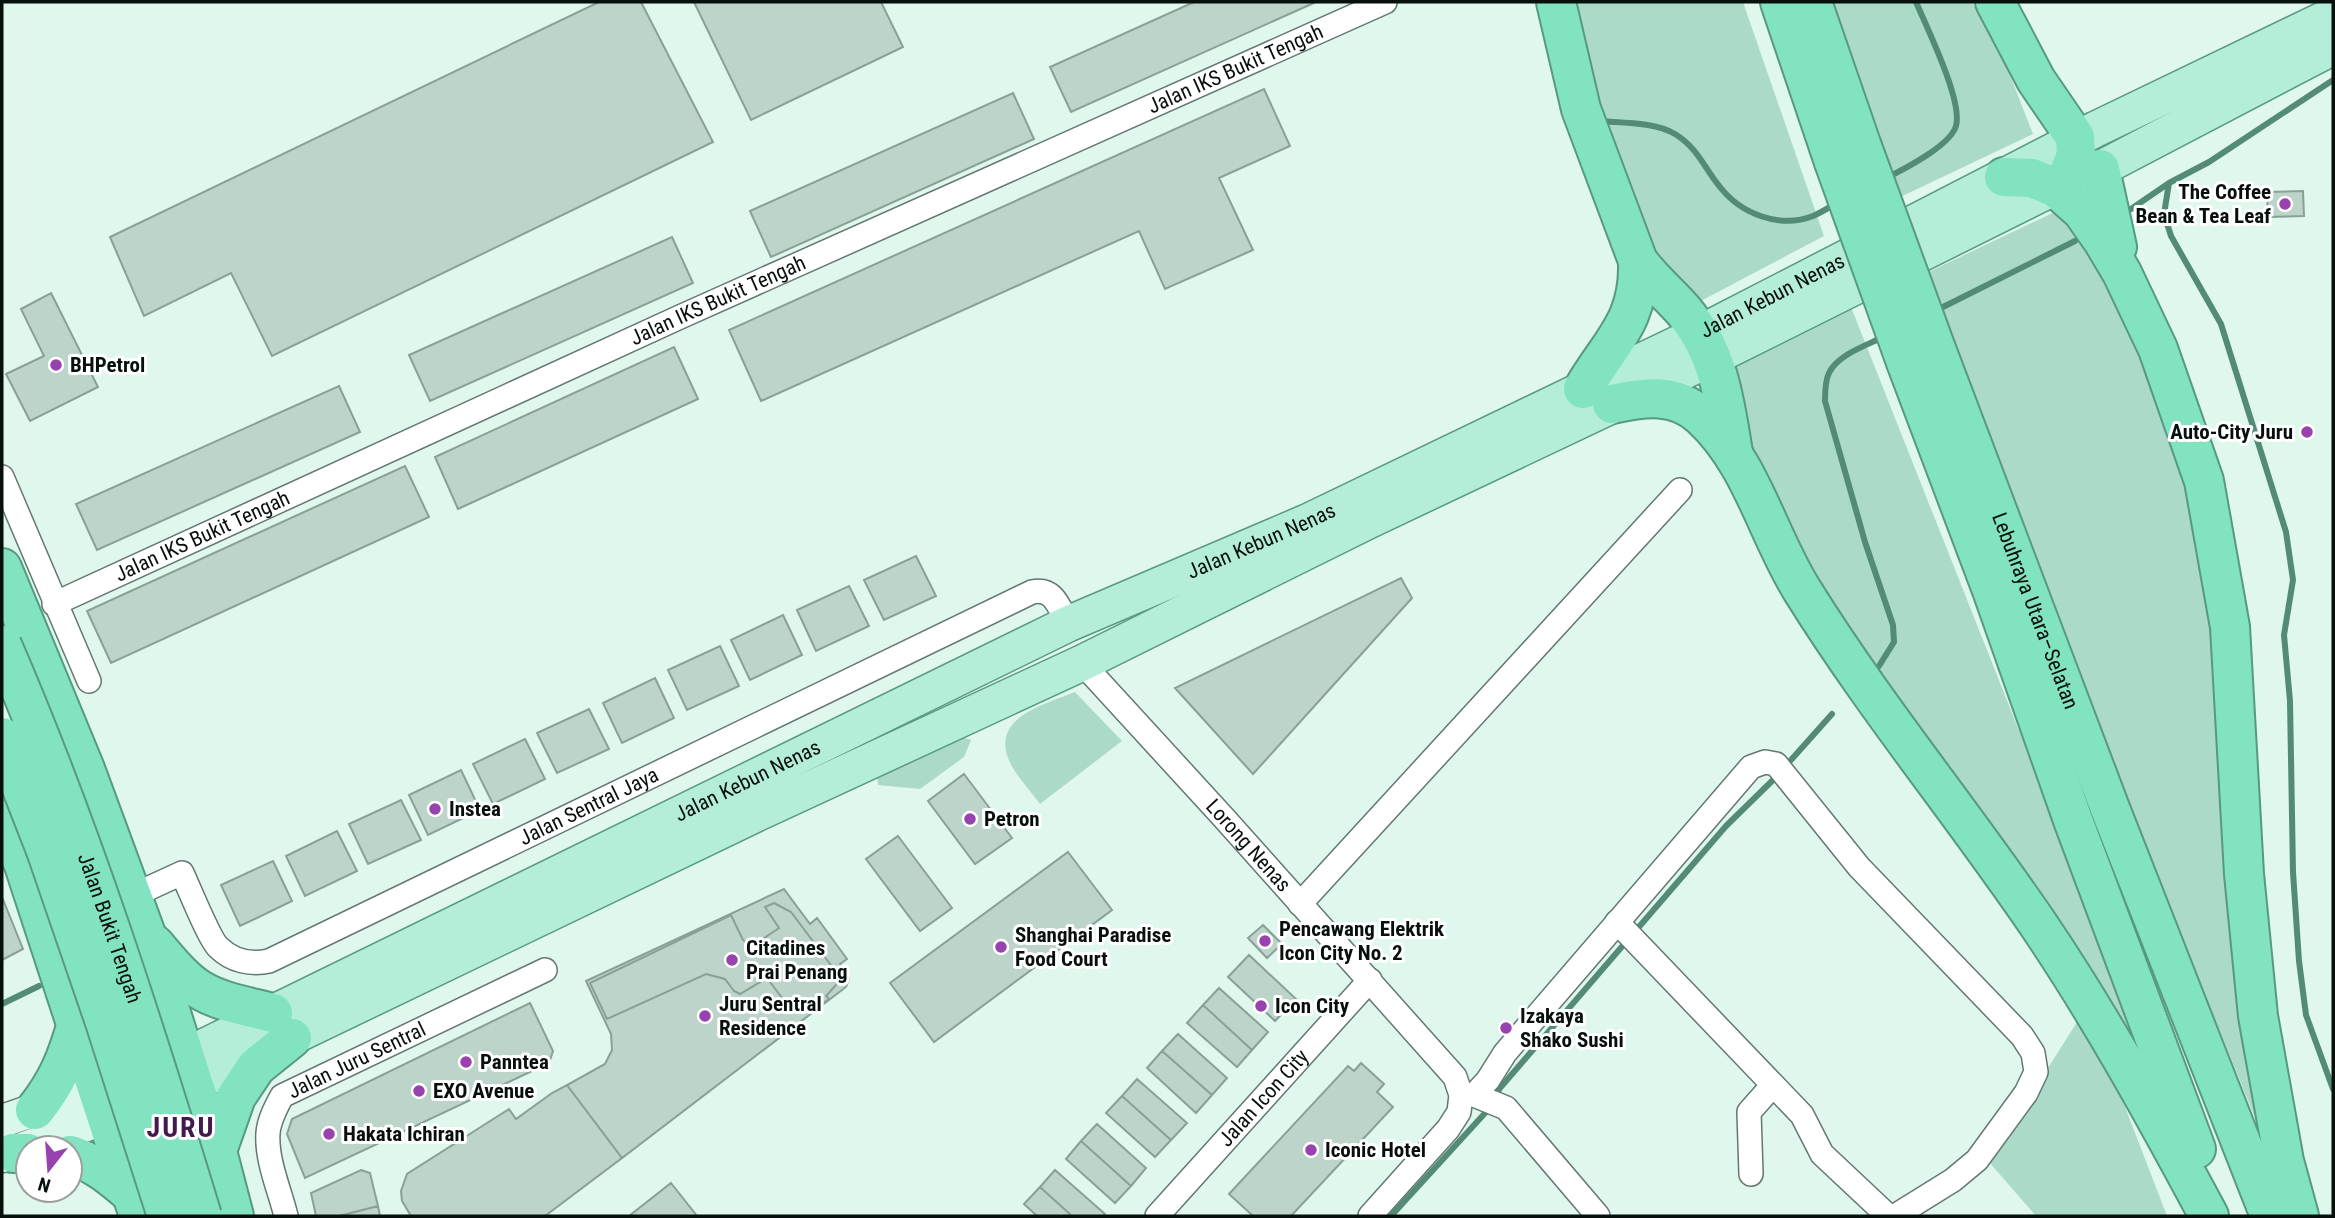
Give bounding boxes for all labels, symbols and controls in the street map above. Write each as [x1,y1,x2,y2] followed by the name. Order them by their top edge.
[1144,19,1327,118] street label: Jalan IKS Bukit Tengah
[2136,180,2271,228] place label: The Coffee Bean & Tea Leaf
[2277,196,2293,212] marker: The Coffee Bean & Tea Leaf
[1696,249,1849,343] street label: Jalan Kebun Nenas
[626,250,809,350] street label: Jalan IKS Bukit Tengah
[70,353,145,377] place label: BHPetrol
[48,357,64,373] marker: BHPetrol
[2170,420,2293,444] place label: Auto-City Juru
[2299,424,2315,440] marker: Auto-City Juru
[111,486,293,586] street label: Jalan IKS Bukit Tengah
[1183,498,1339,584] street label: Jalan Kebun Nenas
[1987,509,2083,712] street label: Lebuhraya Utara–Selatan
[671,735,824,827] street label: Jalan Kebun Nenas
[515,762,662,850] street label: Jalan Sentral Jaya
[1201,795,1296,896] street label: Lorong Nenas
[449,797,501,821] place label: Instea
[427,801,443,817] marker: Instea
[984,807,1040,831] place label: Petron
[962,811,978,827] marker: Petron
[73,850,146,1006] street label: Jalan Bukit Tengah
[1279,917,1445,965] place label: Pencawang Elektrik Icon City No. 2
[1015,923,1171,971] place label: Shanghai Paradise Food Court
[1257,933,1273,949] marker: Pencawang Elektrik Icon City No. 2
[746,936,848,984] place label: Citadines Prai Penang
[993,939,1009,955] marker: Shanghai Paradise Food Court
[724,952,740,968] marker: Citadines Prai Penang
[719,992,822,1040] place label: Juru Sentral Residence
[1275,994,1350,1018] place label: Icon City
[1253,998,1269,1014] marker: Icon City
[1520,1004,1624,1052] place label: Izakaya Shako Sushi
[697,1008,713,1024] marker: Juru Sentral Residence
[284,1017,429,1103] street label: Jalan Juru Sentral
[1498,1020,1514,1036] marker: Izakaya Shako Sushi
[1214,1044,1314,1151] street label: Jalan Icon City
[480,1050,549,1074] place label: Panntea
[458,1054,474,1070] marker: Panntea
[433,1079,534,1103] place label: EXO Avenue
[411,1083,427,1099] marker: EXO Avenue
[146,1111,216,1144] district label: JURU
[343,1122,465,1146] place label: Hakata Ichiran
[321,1126,337,1142] marker: Hakata Ichiran
[14,1134,84,1204] north arrow
[1325,1138,1426,1162] place label: Iconic Hotel
[1303,1142,1319,1158] marker: Iconic Hotel
[35,1172,53,1197] text: N

